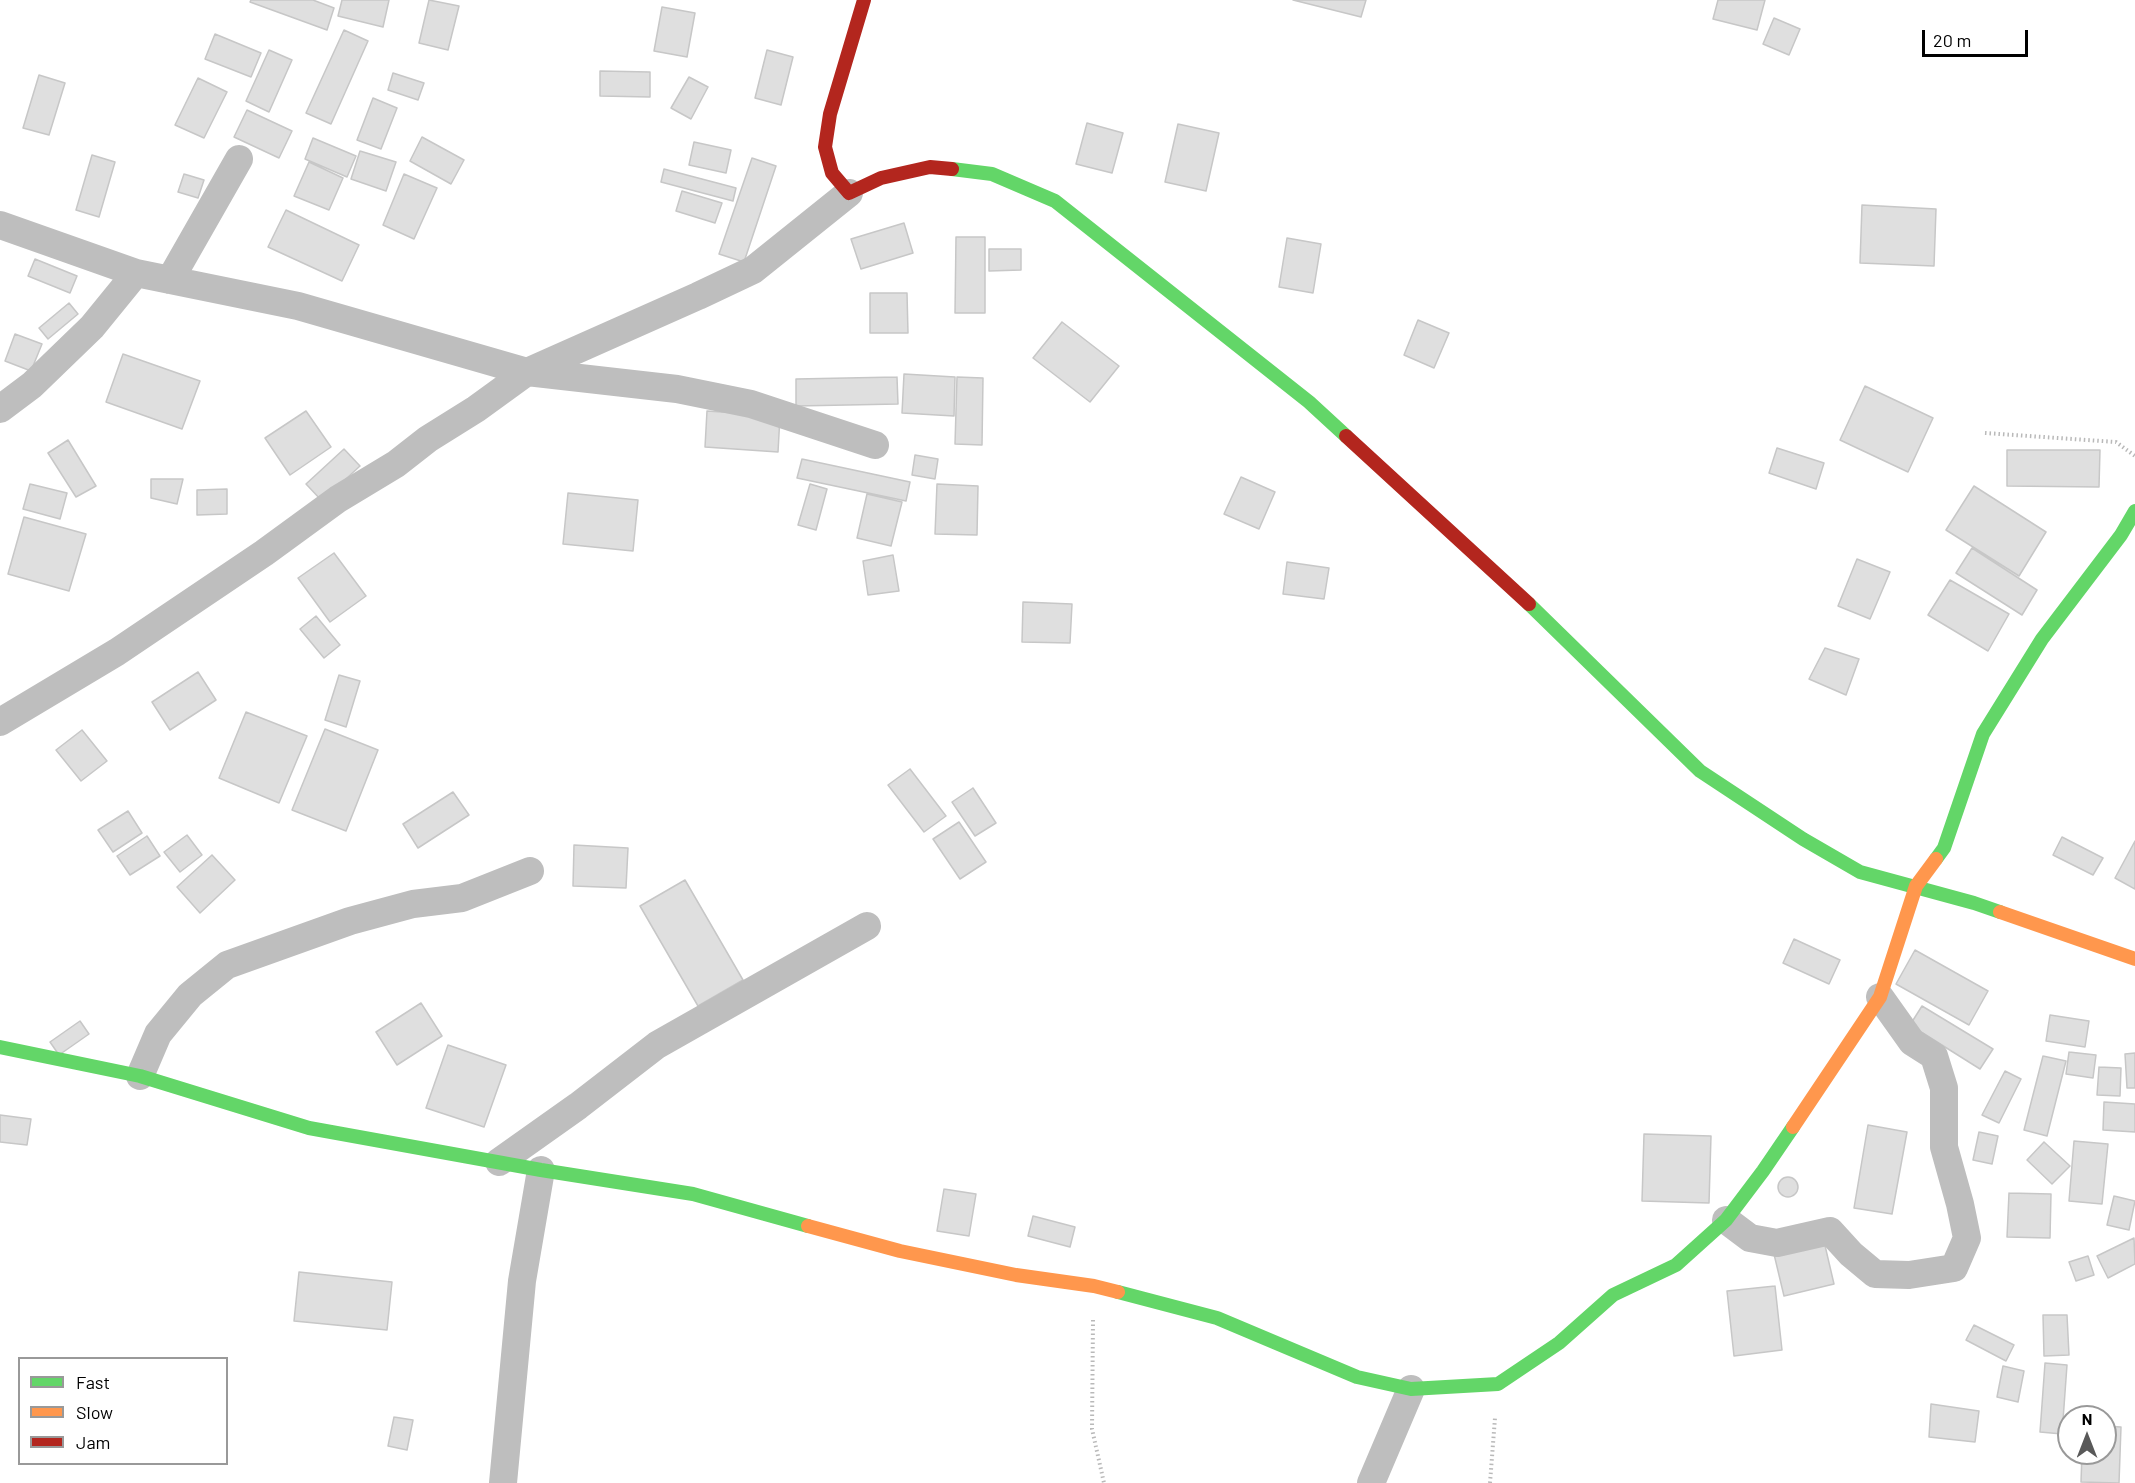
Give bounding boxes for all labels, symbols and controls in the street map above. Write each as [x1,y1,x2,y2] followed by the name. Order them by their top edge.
[1925,18,2032,56] scale bar
[1933,29,1971,51] text: 20 m
[18,1357,228,1465] legend
[76,1371,110,1393] text: Fast
[76,1401,113,1423] text: Slow
[2057,1405,2117,1465] north arrow
[2082,1409,2092,1428] text: N
[76,1431,110,1453] text: Jam

